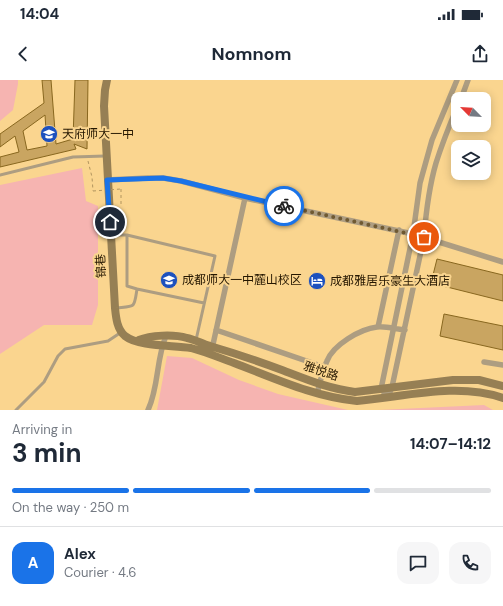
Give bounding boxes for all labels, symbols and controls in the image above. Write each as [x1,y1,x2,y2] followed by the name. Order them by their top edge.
[20,4,59,24] text: 14:04
[211,42,292,66] text: Nomnom
[12,43,34,65] icon: back
[469,43,491,65] icon: share
[451,92,491,132] north arrow
[451,92,491,180] map controls
[39,124,59,144] school or university icon: 天府师大一中
[62,126,134,142] place label: 天府师大一中
[451,140,491,180] button: layers
[264,186,304,226] courier
[273,195,295,217] icon: bike
[93,205,127,239] pin
[99,211,121,233] icon: home
[407,220,441,254] pin
[413,226,435,248] icon: bag
[92,254,110,278] street label: 锦巷
[159,270,179,290] school or university icon: 成都师大一中麓山校区
[307,271,327,291] hotel icon: 成都雅居乐豪生大酒店
[182,272,302,288] place label: 成都师大一中麓山校区
[330,273,450,289] place label: 成都雅居乐豪生大酒店
[301,358,341,384] street label: 雅悦路
[12,421,72,438] text: Arriving in
[410,434,491,454] text: 14:07–14:12
[12,436,81,470] text: 3 min
[12,499,129,516] text: On the way · 250 m
[397,542,439,584] button: chat
[449,542,491,584] button: phone
[64,544,96,564] text: Alex
[28,553,38,573] text: A
[64,564,136,581] text: Courier · 4.6

